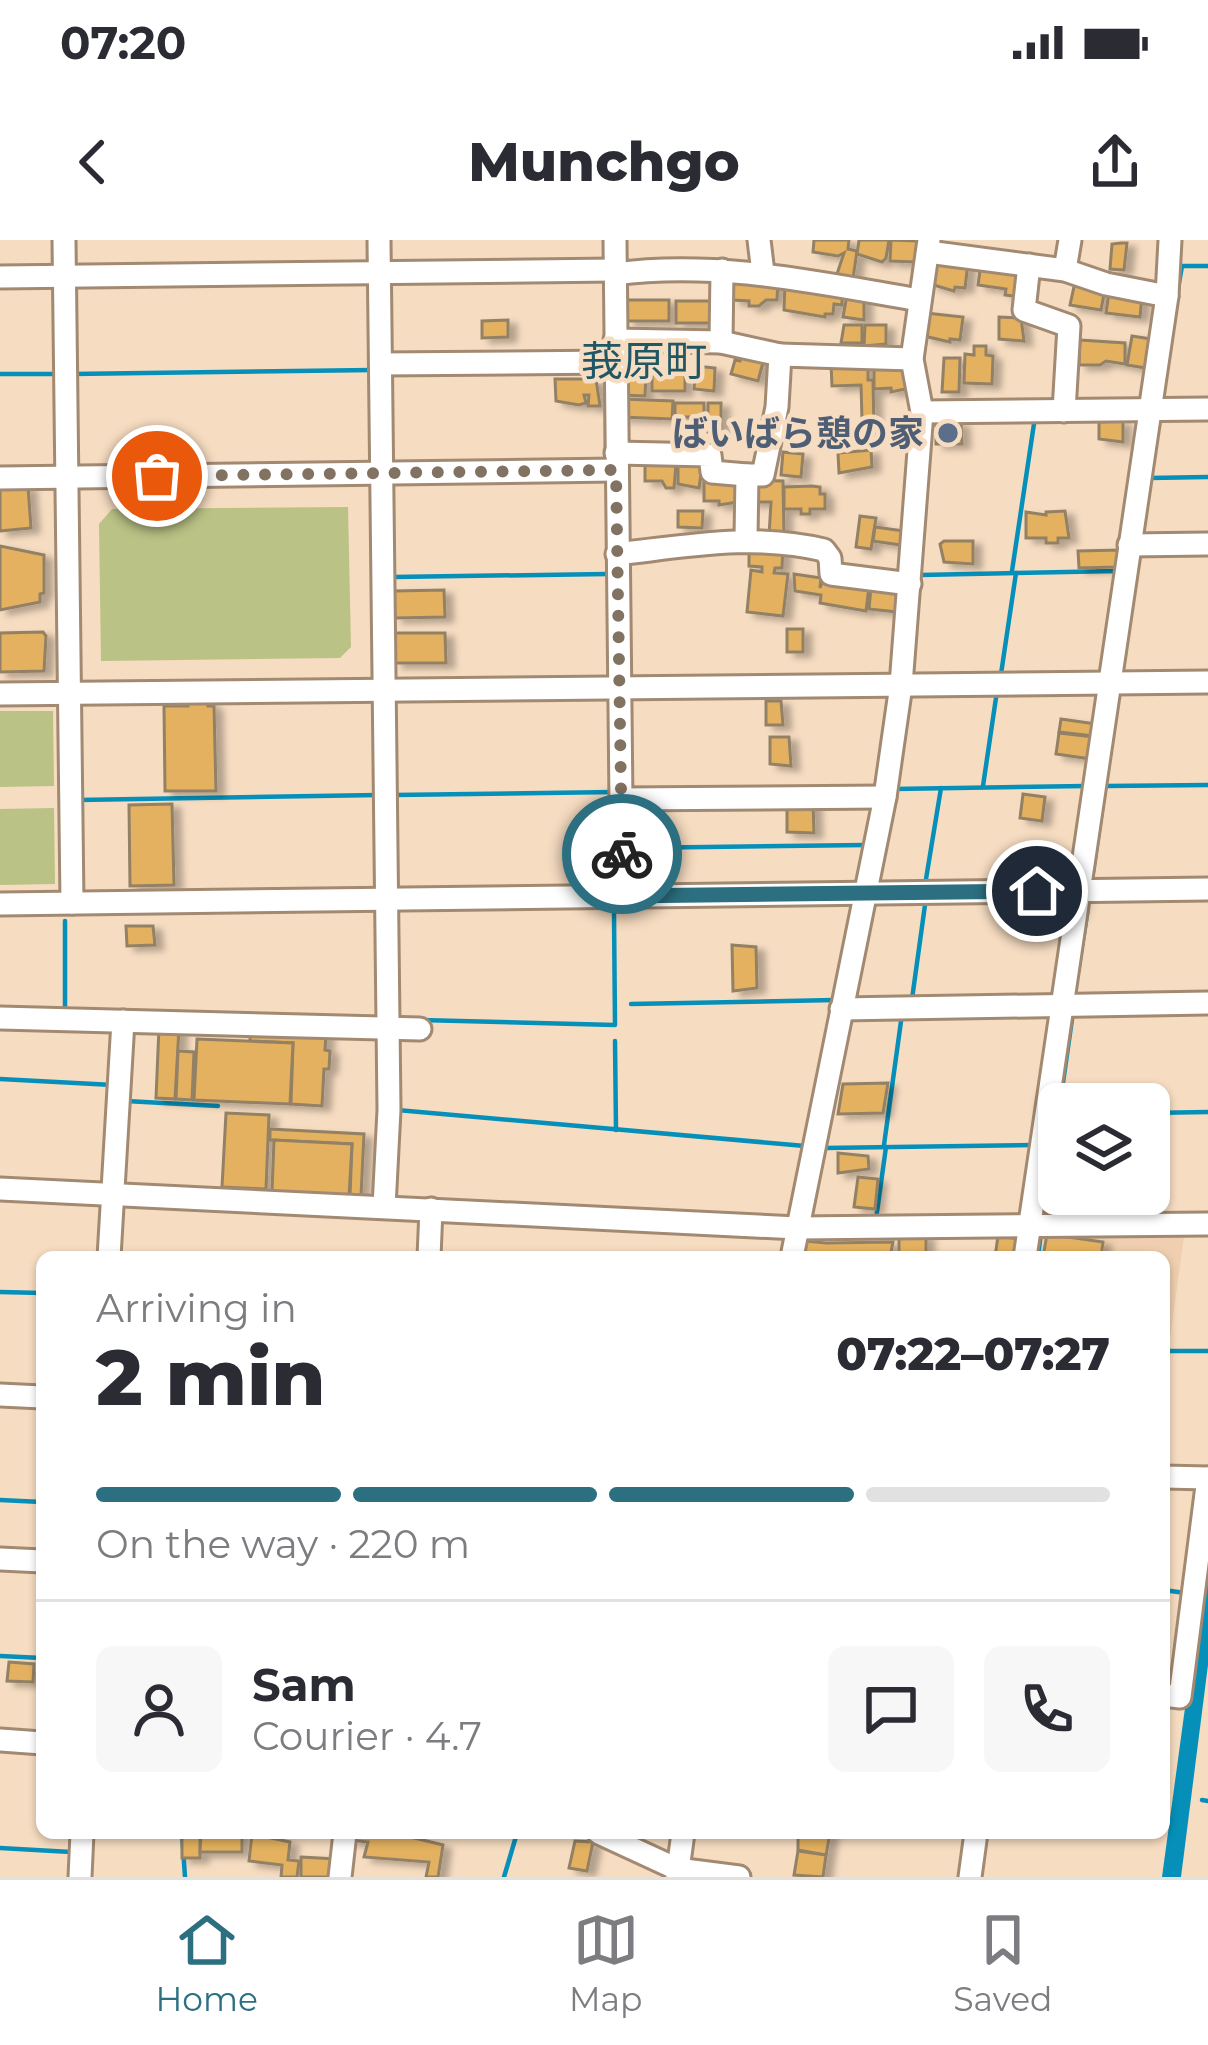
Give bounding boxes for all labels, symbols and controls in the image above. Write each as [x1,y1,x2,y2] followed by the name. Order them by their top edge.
[60,15,186,70] text: 07:20
[60,129,126,195] icon: back
[468,129,740,195] text: Munchgo
[1082,129,1148,195] icon: share
[581,335,707,387] district label: 莪原町
[672,411,924,455] place label: ばいばら憩の家
[935,420,961,446] marker: ばいばら憩の家
[106,425,208,527] pin
[124,443,190,509] icon: bag
[562,794,682,914] courier
[589,821,655,887] icon: bike
[986,840,1088,942] pin
[1004,858,1070,924] icon: home
[1038,1083,1170,1215] map controls
[1038,1083,1170,1215] button: layers
[96,1284,297,1332] text: Arriving in
[836,1326,1110,1381] text: 07:22–07:27
[96,1329,326,1425] text: 2 min
[96,1520,470,1568] text: On the way · 220 m
[96,1646,222,1772] button: person
[828,1646,954,1772] button: chat
[984,1646,1110,1772] button: phone
[252,1657,356,1712] text: Sam
[252,1712,482,1760] text: Courier · 4.7
[156,1907,258,2019] tab: Home
[569,1907,642,2019] tab: Map
[953,1907,1052,2019] tab: Saved

